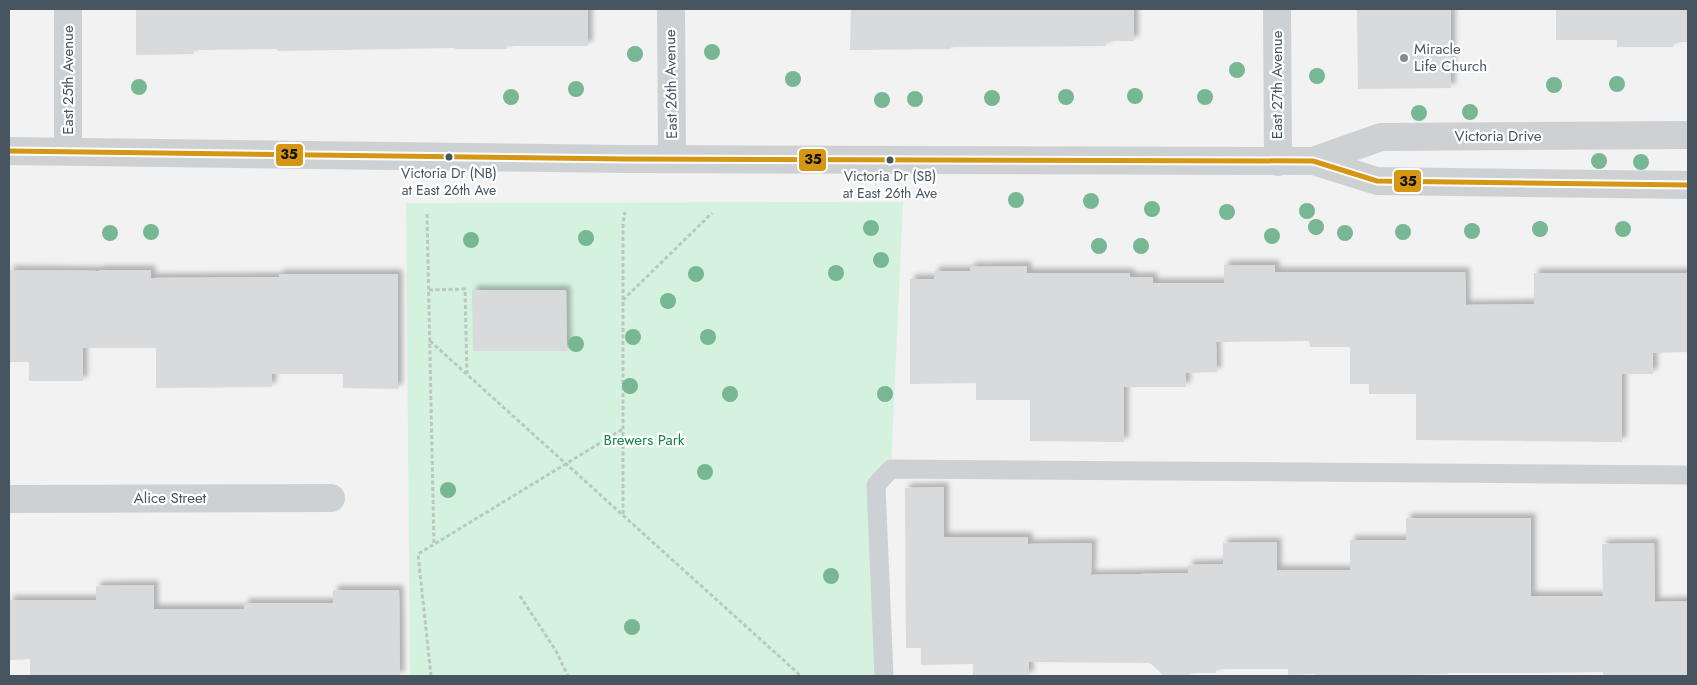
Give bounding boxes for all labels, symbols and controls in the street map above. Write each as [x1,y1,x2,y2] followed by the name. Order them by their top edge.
[57,25,79,135] street label: East 25th Avenue
[659,29,683,139] street label: East 26th Avenue
[1266,30,1288,139] street label: East 27th Avenue
[1414,38,1487,77] place label: Miracle Life Church
[1398,52,1410,64] marker: Miracle Life Church
[1455,125,1542,147] street label: Victoria Drive
[275,143,304,167] line badge: 35
[280,144,298,164] text: 35
[798,148,827,172] line badge: 35
[804,149,822,169] text: 35
[444,152,454,162] marker: Victoria Dr (NB) at East 26th Ave
[885,155,895,165] marker: Victoria Dr (SB) at East 26th Ave
[401,163,497,200] place label: Victoria Dr (NB) at East 26th Ave
[843,166,937,203] place label: Victoria Dr (SB) at East 26th Ave
[1393,169,1422,193] line badge: 35
[1399,171,1417,191] text: 35
[604,429,685,451] park label: Brewers Park
[134,487,207,509] street label: Alice Street

